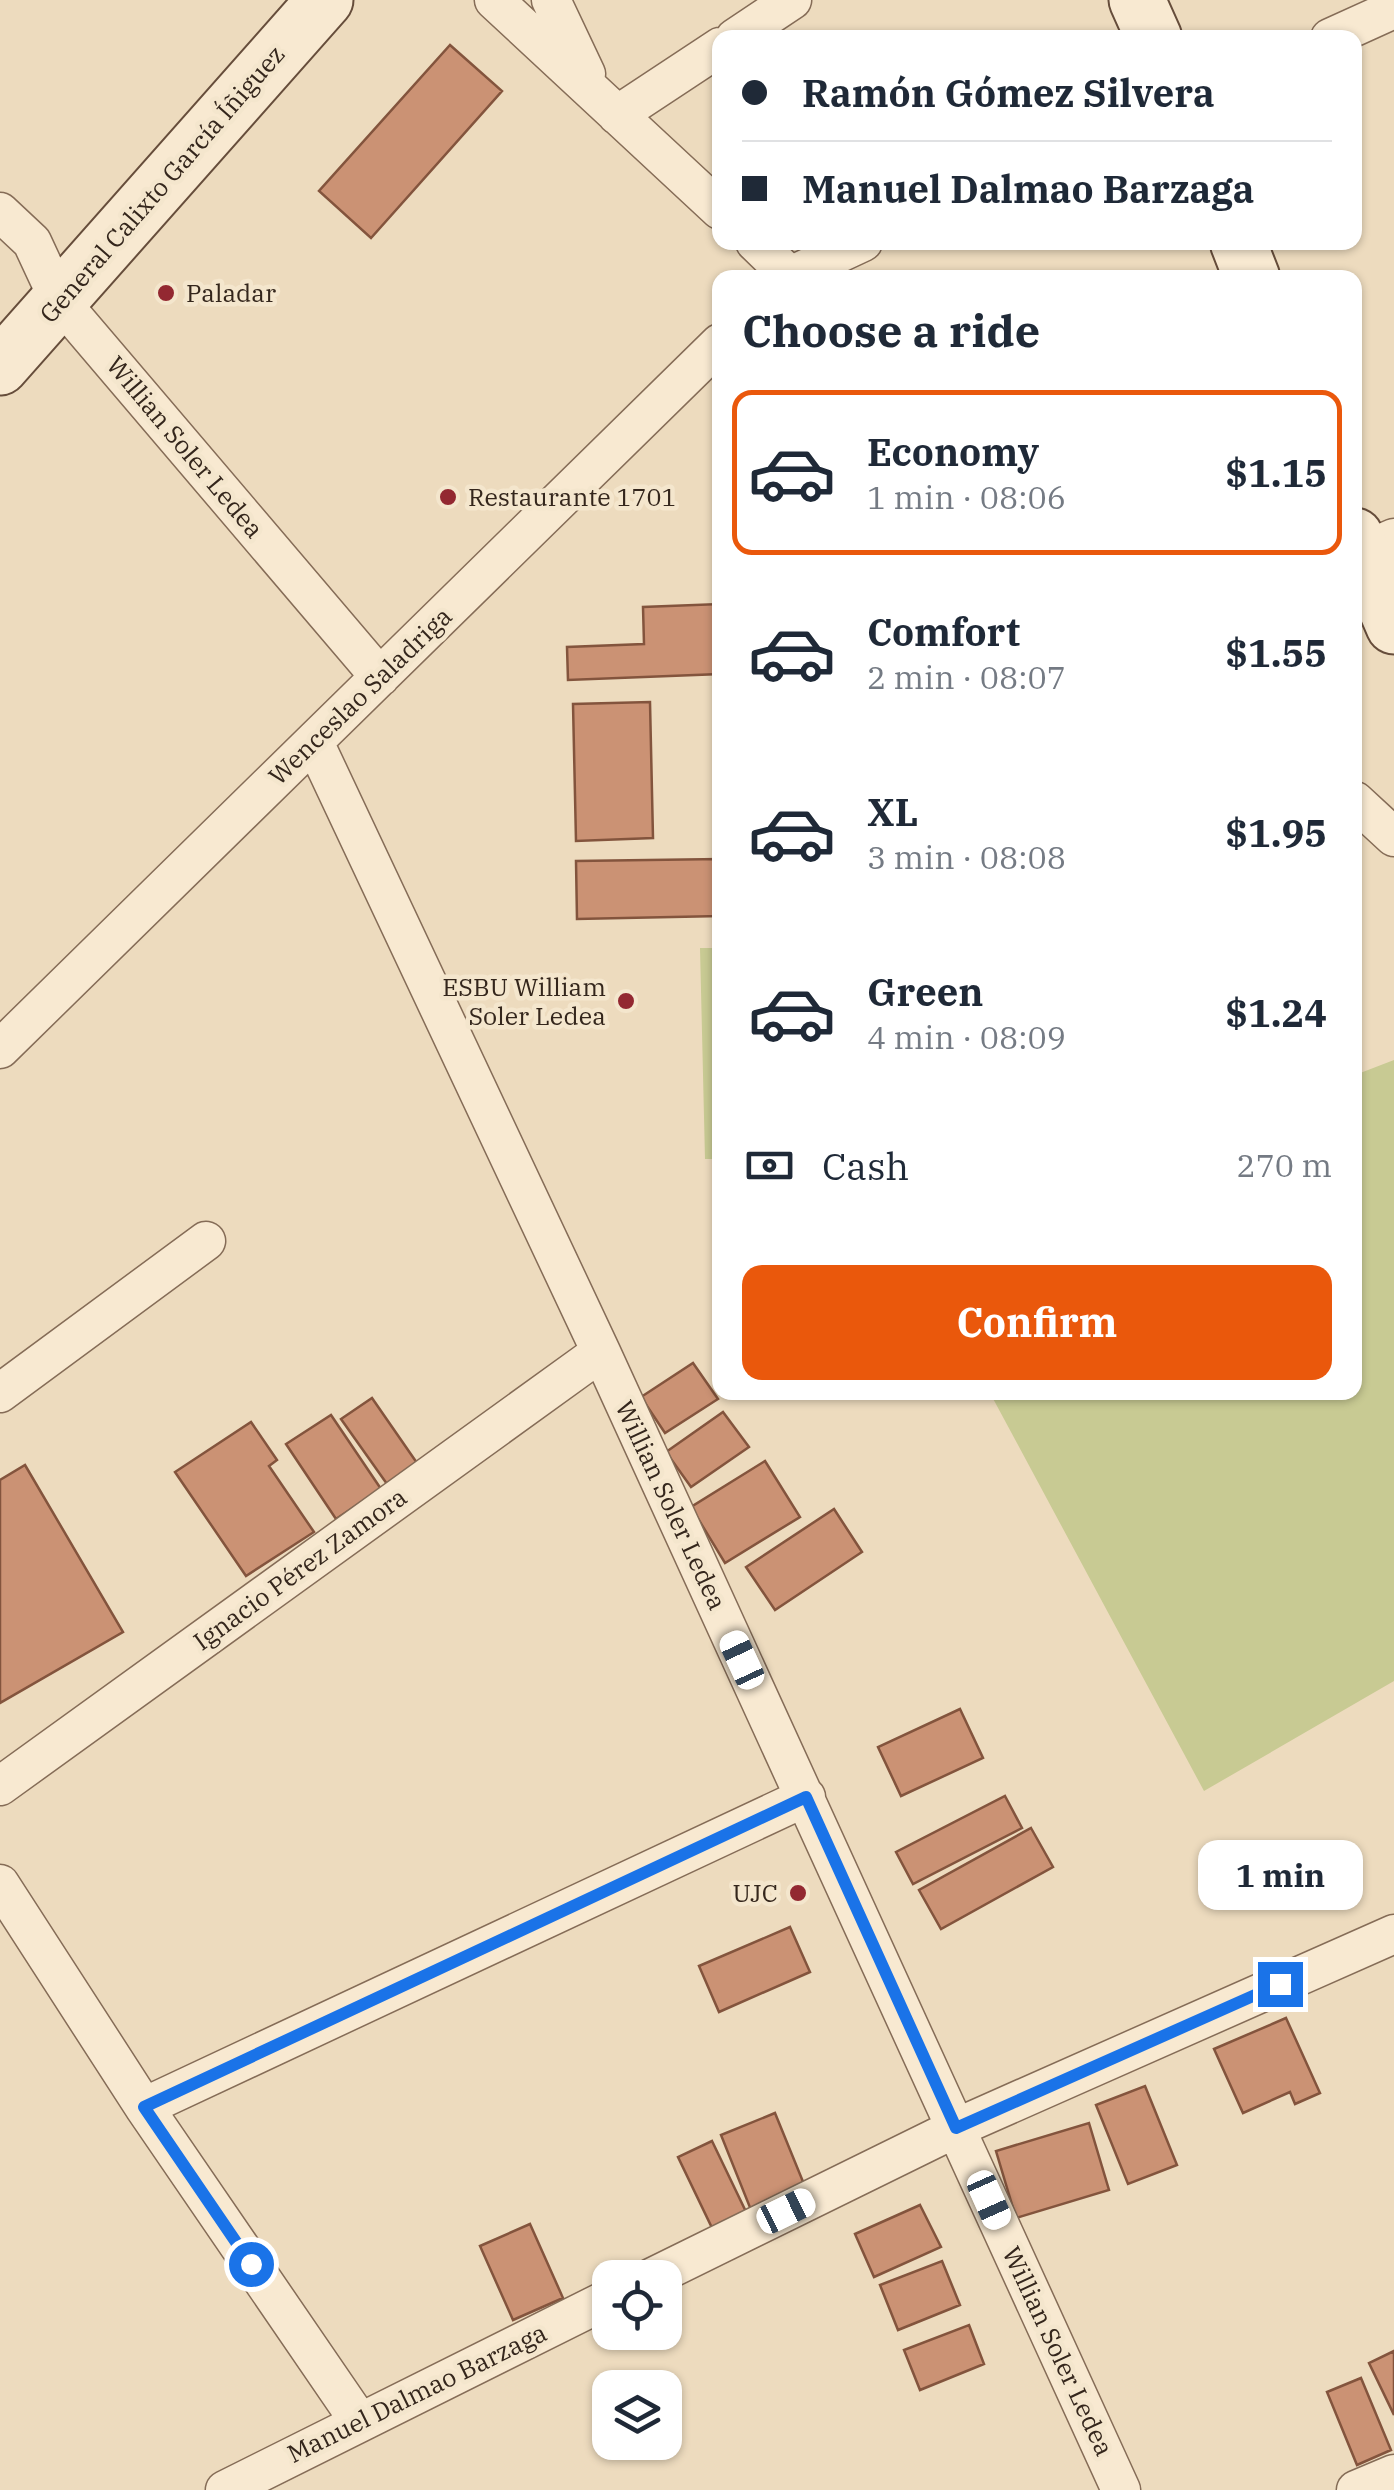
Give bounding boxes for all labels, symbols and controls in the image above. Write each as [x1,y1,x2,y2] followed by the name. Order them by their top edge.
[32,38,291,329] street label: General Calixto García Íñiguez
[802,68,1215,117] text: Ramón Gómez Silvera
[802,164,1255,213] text: Manuel Dalmao Barzaga
[186,276,276,309] place label: Paladar
[155,282,177,304] marker: Paladar
[742,301,1040,359] text: Choose a ride
[100,349,271,544] street label: Willian Soler Ledea
[867,427,1039,476] text: Economy
[747,428,837,518] icon: car
[1225,448,1327,497] text: $1.15
[867,476,1066,518] text: 1 min · 08:06
[468,480,676,513] place label: Restaurante 1701
[437,486,459,508] marker: Restaurante 1701
[261,600,458,792] street label: Wenceslao Saladriga
[867,607,1020,656] text: Comfort
[747,608,837,698] icon: car
[1225,628,1327,677] text: $1.55
[867,656,1066,698] text: 2 min · 08:07
[867,787,918,836] text: XL
[747,788,837,878] icon: car
[1225,808,1327,857] text: $1.95
[867,836,1066,878] text: 3 min · 08:08
[867,967,983,1016] text: Green
[747,968,837,1058] icon: car
[442,970,606,1032] place label: ESBU William Soler Ledea
[1225,988,1327,1037] text: $1.24
[615,990,637,1012] marker: ESBU William Soler Ledea
[867,1016,1066,1058] text: 4 min · 08:09
[742,1138,797,1193] icon: cash
[822,1141,909,1190] text: Cash
[1236,1144,1332,1186] text: 270 m
[742,1265,1332,1380] button: Confirm
[608,1395,734,1615] street label: Willian Soler Ledea
[186,1480,413,1657] street label: Ignacio Pérez Zamora
[716,1626,768,1694] car
[1198,1839,1362,1909] callout: 1 min
[1236,1854,1325,1896] text: 1 min
[733,1876,778,1909] place label: UJC
[787,1882,809,1904] marker: UJC
[1258,1962,1303,2007] route end
[963,2166,1015,2234] car
[752,2184,820,2238] car
[995,2241,1121,2461] street label: Willian Soler Ledea
[229,2242,274,2287] route start
[592,2260,682,2460] map controls
[592,2260,682,2350] button: locate
[282,2315,552,2470] street label: Manuel Dalmao Barzaga
[592,2370,682,2460] button: layers

